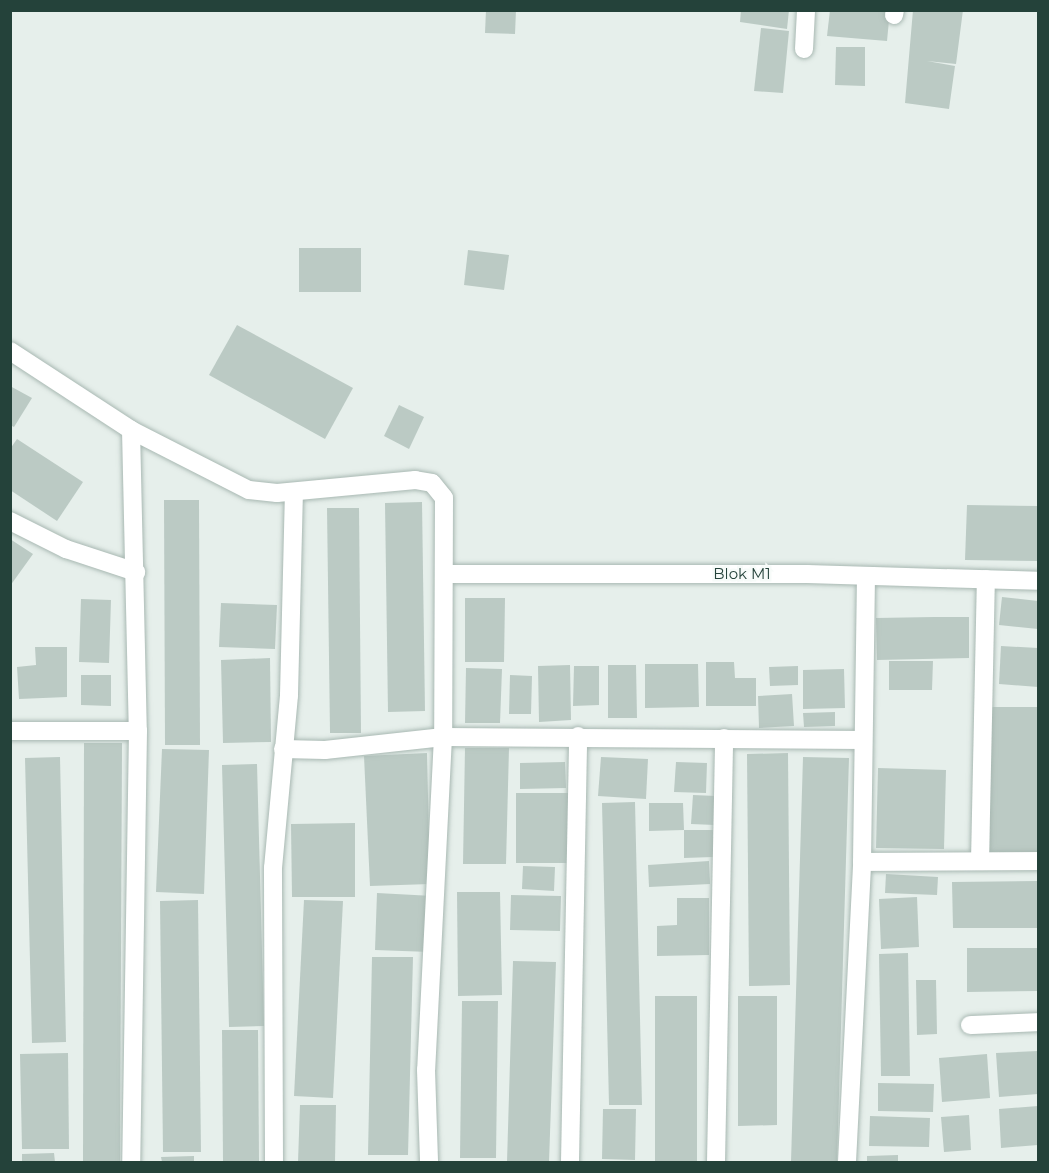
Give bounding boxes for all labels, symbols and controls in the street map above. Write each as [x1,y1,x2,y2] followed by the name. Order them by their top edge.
[713,565,771,583] street label: Blok M1

